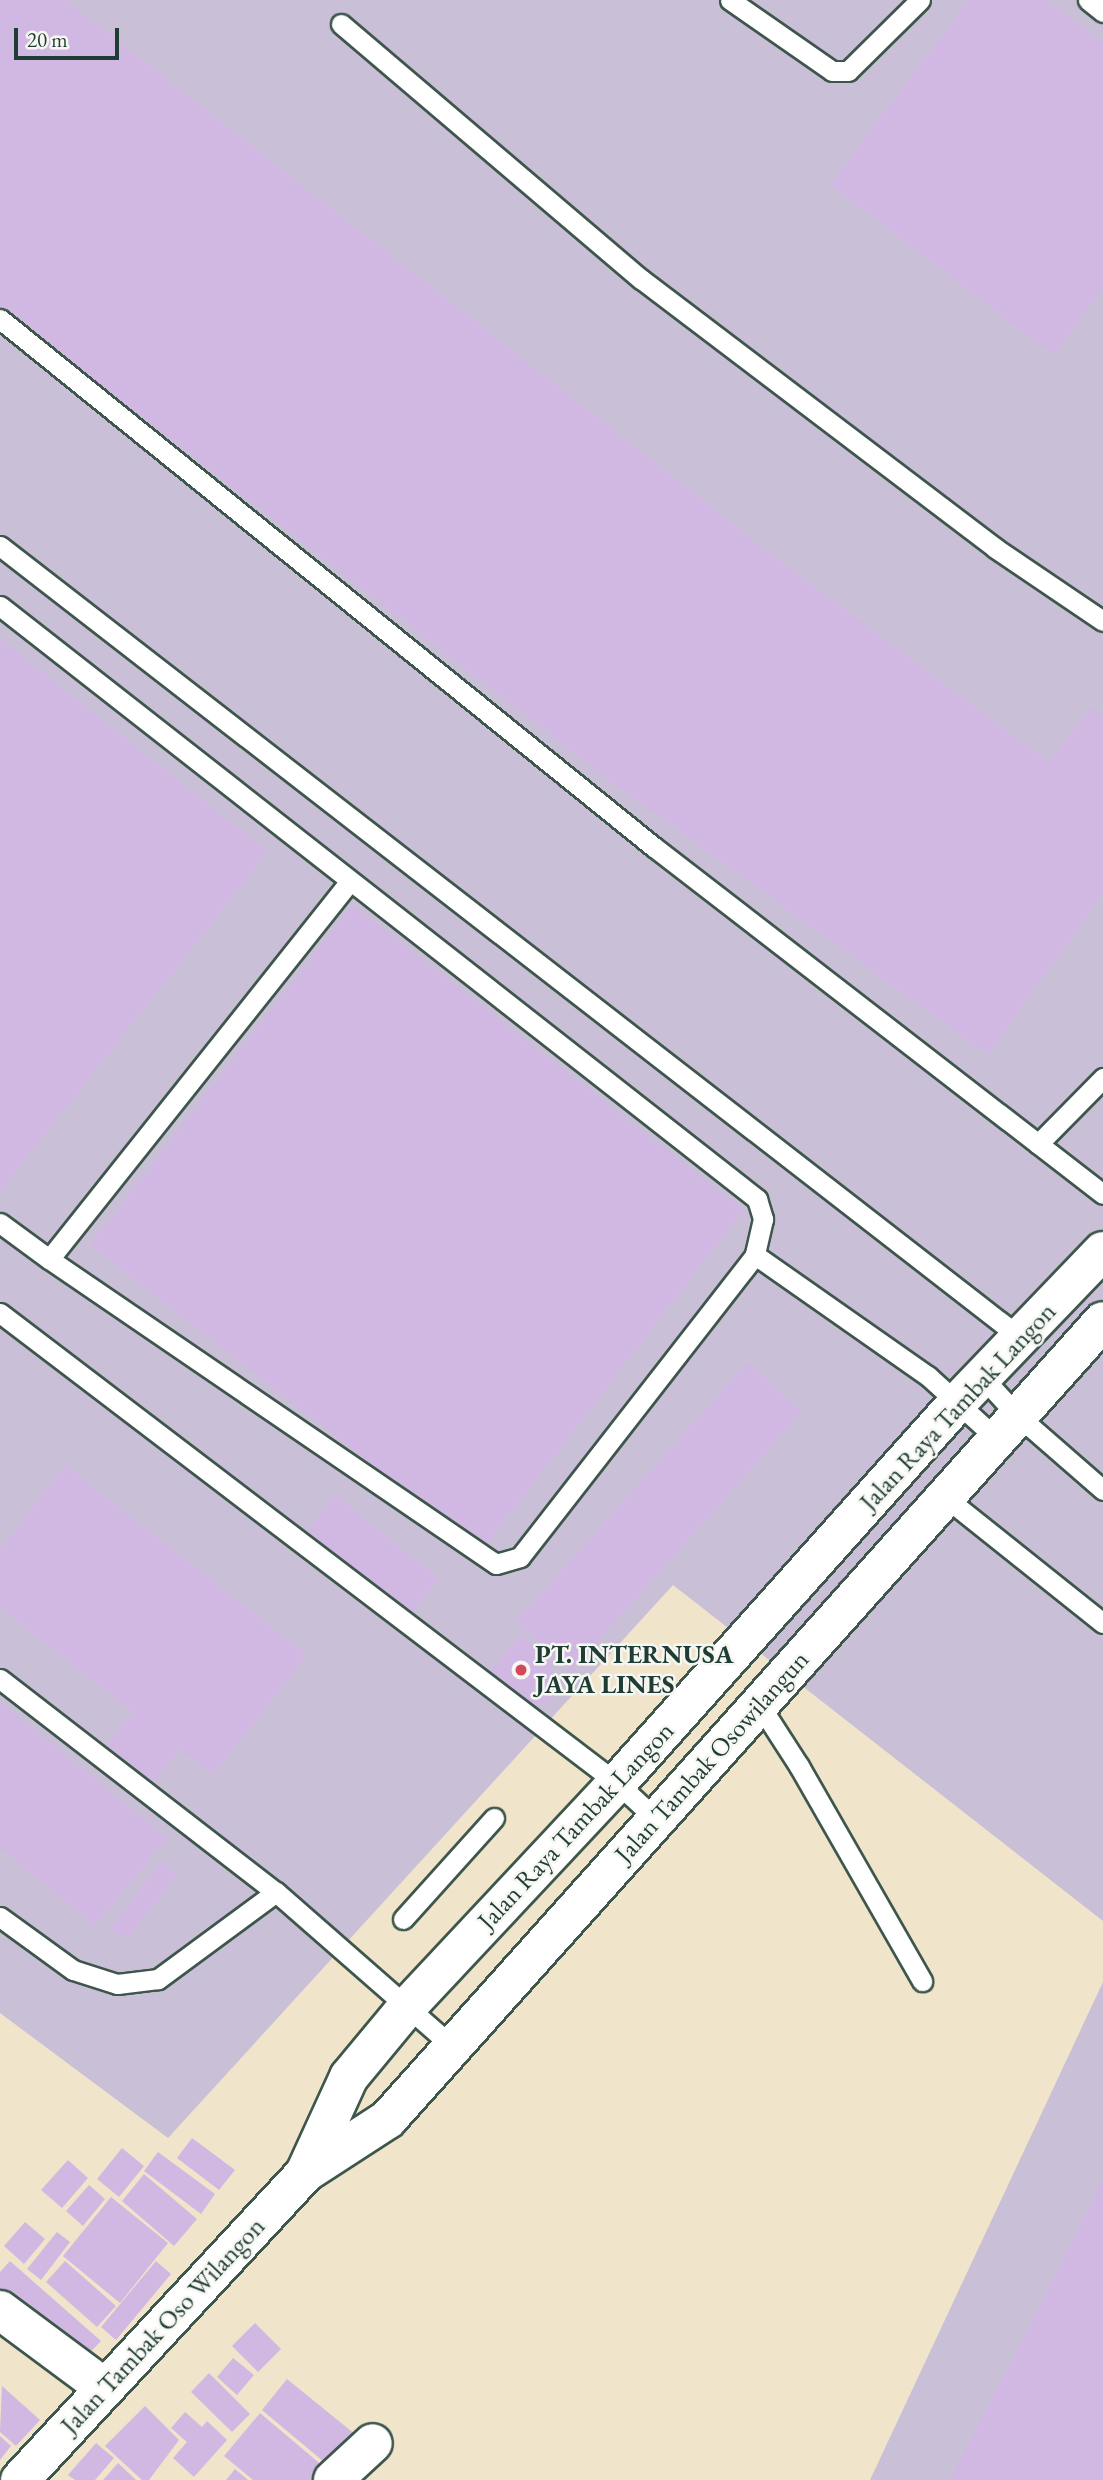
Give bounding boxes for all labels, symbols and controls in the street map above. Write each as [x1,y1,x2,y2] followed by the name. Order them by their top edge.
[18,14,122,58] scale bar
[27,26,68,53] text: 20 m
[853,1296,1063,1518] street label: Jalan Raya Tambak Langon
[535,1639,734,1700] place label: PT. INTERNUSA JAYA LINES
[609,1645,815,1869] street label: Jalan Tambak Osowilangun
[513,1662,529,1678] marker: PT. INTERNUSA JAYA LINES
[471,1715,681,1937] street label: Jalan Raya Tambak Langon
[54,2211,272,2441] street label: Jalan Tambak Oso Wilangon

